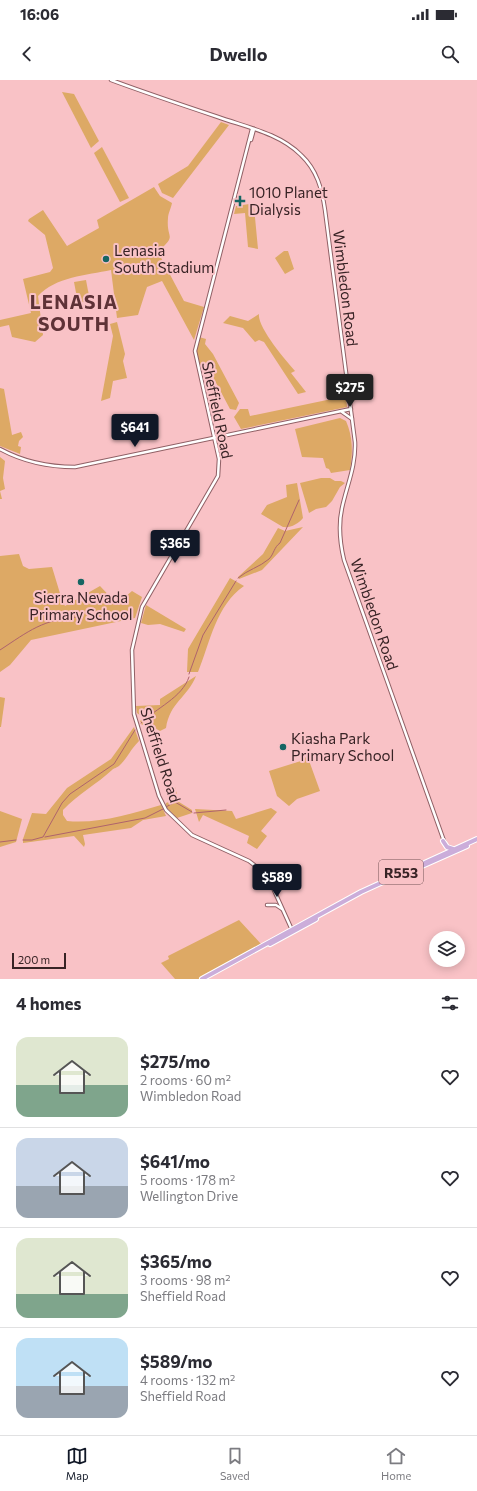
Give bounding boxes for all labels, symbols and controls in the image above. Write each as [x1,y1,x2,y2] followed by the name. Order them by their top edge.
[20,5,59,23] text: 16:06
[16,43,38,65] icon: back
[210,43,267,65] text: Dwello
[439,43,461,65] icon: search
[249,183,328,218] place label: 1010 Planet Dialysis
[234,195,246,207] marker: 1010 Planet Dialysis
[330,229,362,347] street label: Wimbledon Road
[114,241,214,276] place label: Lenasia South Stadium
[101,254,111,264] marker: Lenasia South Stadium
[30,290,118,335] district label: LENASIA SOUTH
[199,360,237,460] street label: Sheffield Road
[326,374,374,408] pin: $275
[335,379,365,395] text: $275
[111,414,159,448] pin: $641
[121,419,149,435] text: $641
[151,530,199,564] pin: $365
[160,535,190,551] text: $365
[347,556,403,672] street label: Wimbledon Road
[76,577,86,587] marker: Sierra Nevada Primary School
[29,588,133,623] place label: Sierra Nevada Primary School
[137,705,185,805] street label: Sheffield Road
[291,729,394,764] place label: Kiasha Park Primary School
[278,742,288,752] marker: Kiasha Park Primary School
[379,860,423,884] road number: R553
[253,864,301,898] pin: $589
[261,869,293,885] text: $589
[429,931,465,967] map controls
[429,931,465,967] button: layers
[12,951,66,970] scale bar
[18,953,50,966] text: 200 m
[439,992,461,1014] icon: filters
[16,993,81,1014] text: 4 homes
[140,1051,210,1072] text: $275/mo
[48,1053,96,1101] icon: home
[439,1066,461,1088] icon: heart
[140,1072,231,1088] text: 2 rooms · 60 m²
[140,1088,241,1104] text: Wimbledon Road
[140,1151,210,1172] text: $641/mo
[48,1154,96,1202] icon: home
[439,1167,461,1189] icon: heart
[140,1172,235,1188] text: 5 rooms · 178 m²
[140,1188,238,1204] text: Wellington Drive
[140,1251,212,1272] text: $365/mo
[48,1254,96,1302] icon: home
[439,1267,461,1289] icon: heart
[140,1272,231,1288] text: 3 rooms · 98 m²
[140,1288,226,1304] text: Sheffield Road
[140,1351,212,1372] text: $589/mo
[48,1354,96,1402] icon: home
[439,1367,461,1389] icon: heart
[140,1372,235,1388] text: 4 rooms · 132 m²
[140,1388,226,1404] text: Sheffield Road
[66,1445,88,1482] tab: Map
[220,1445,250,1482] tab: Saved
[381,1445,411,1482] tab: Home

